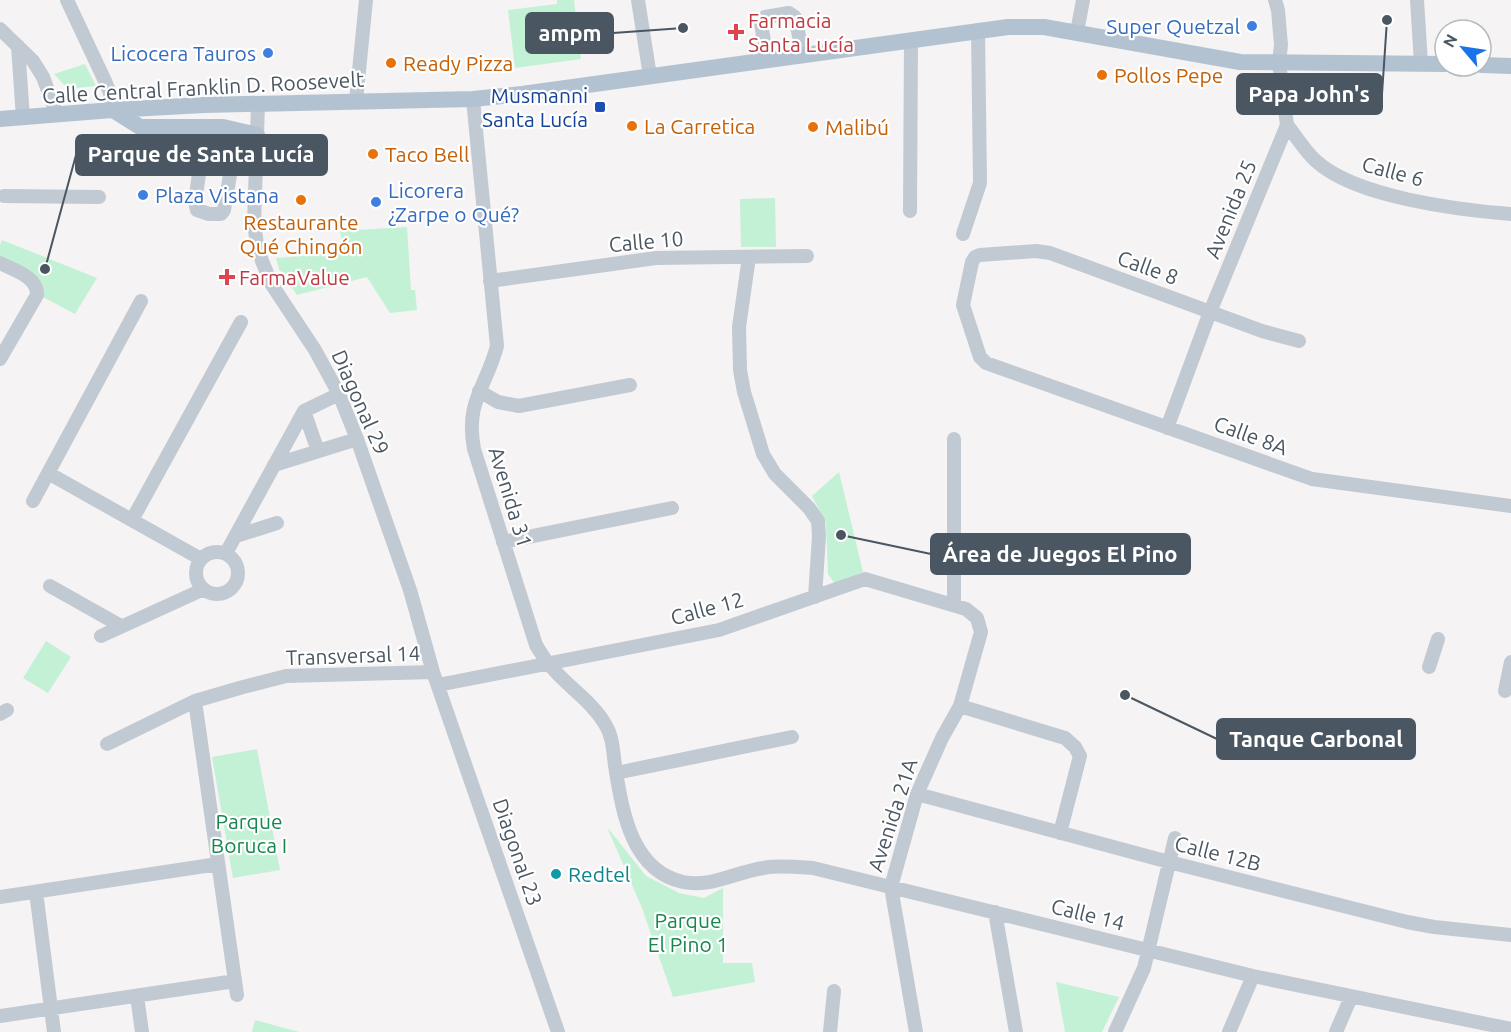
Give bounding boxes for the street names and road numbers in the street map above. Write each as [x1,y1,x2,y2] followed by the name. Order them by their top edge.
[41,67,365,107] street label: Calle Central Franklin D. Roosevelt
[1359,151,1427,191] street label: Calle 6
[1199,156,1261,262] street label: Avenida 25
[608,226,684,256] street label: Calle 10
[1114,245,1182,289] street label: Calle 8
[327,346,395,458] street label: Diagonal 29
[1211,411,1291,459] street label: Calle 8A
[484,444,538,550] street label: Avenida 31
[668,587,746,629] street label: Calle 12
[285,641,421,669] street label: Transversal 14
[862,755,922,875] street label: Avenida 21A
[488,795,548,909] street label: Diagonal 23
[1172,831,1264,875] street label: Calle 12B
[1049,893,1127,935] street label: Calle 14

